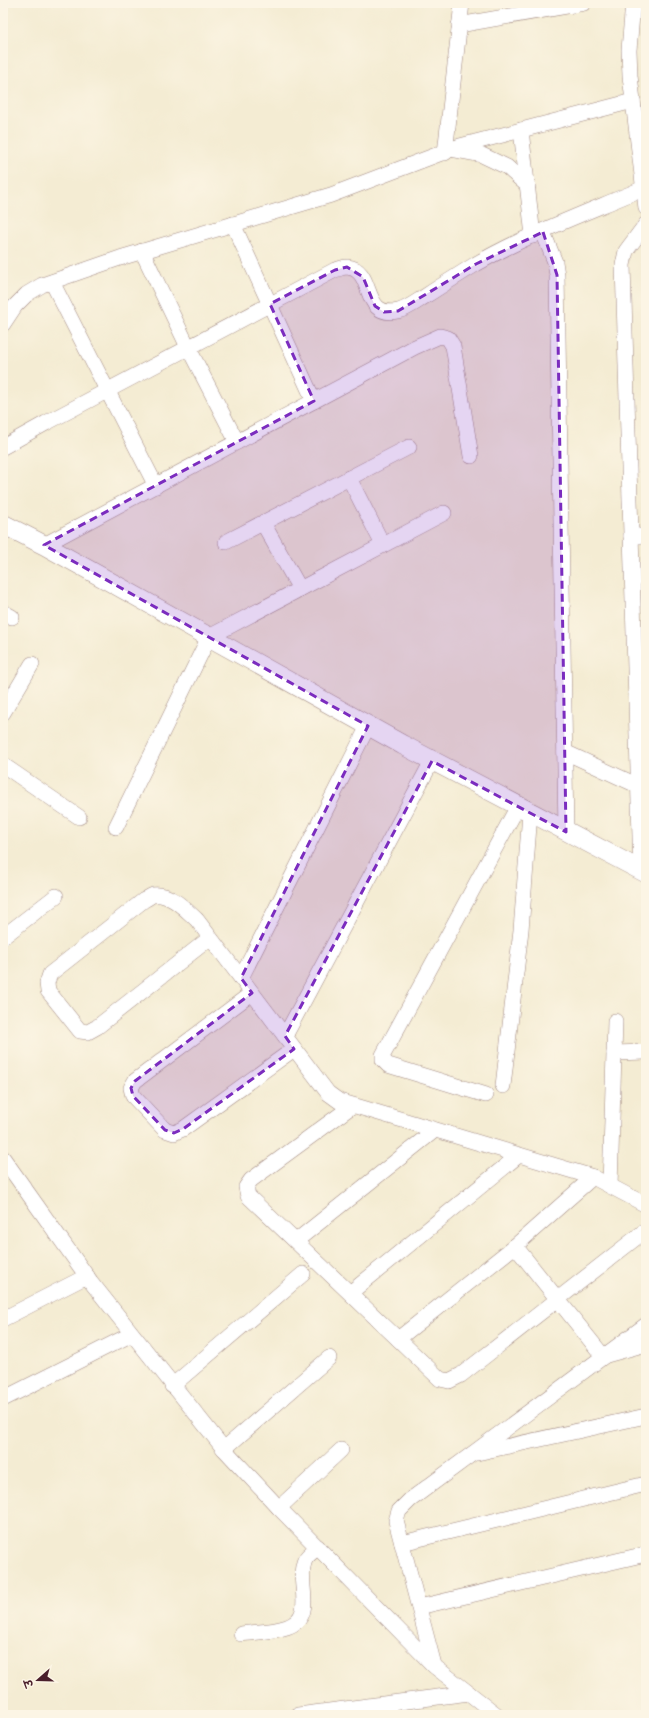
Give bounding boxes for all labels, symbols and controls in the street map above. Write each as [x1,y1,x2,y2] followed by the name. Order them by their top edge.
[18,1660,58,1700] north arrow
[20,1676,38,1690] text: उ

